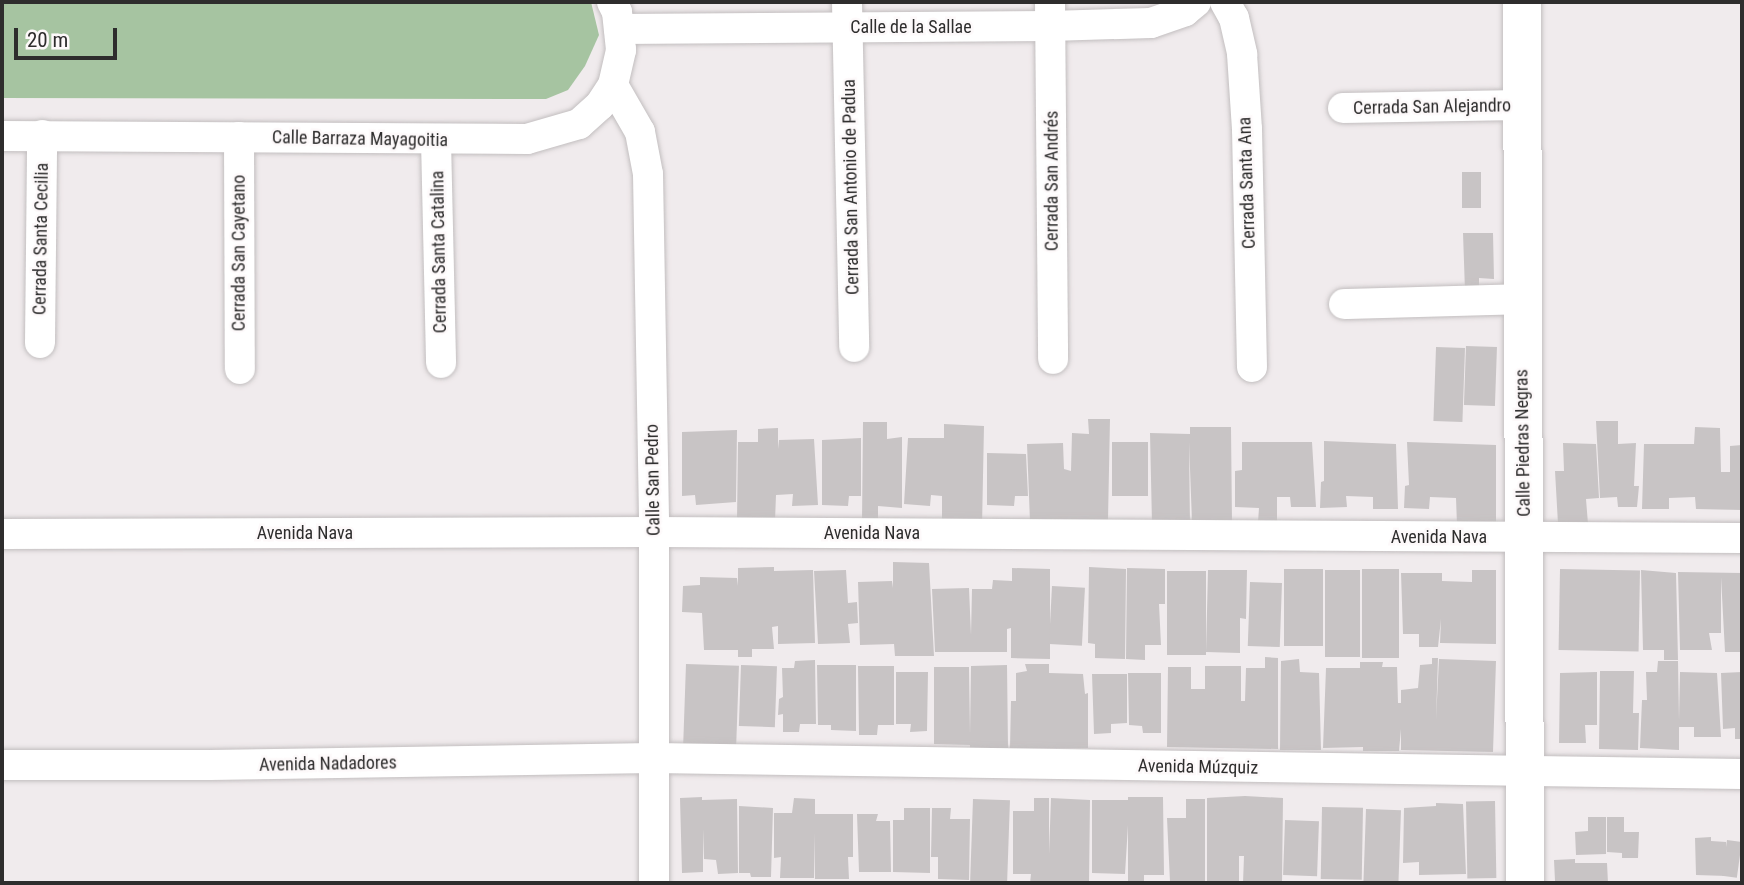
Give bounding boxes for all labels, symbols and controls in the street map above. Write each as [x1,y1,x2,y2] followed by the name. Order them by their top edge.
[18,14,121,58] scale bar
[850,16,972,38] street label: Calle de la Sallae
[27,28,68,52] text: 20 m
[838,79,864,295] street label: Cerrada San Antonio de Padua
[1353,95,1511,119] street label: Cerrada San Alejandro
[1041,111,1063,251] street label: Cerrada San Andrés
[1234,117,1260,249] street label: Cerrada Santa Ana
[272,127,448,151] street label: Calle Barraza Mayagoitia
[29,163,53,315] street label: Cerrada Santa Cecilia
[427,170,451,334] street label: Cerrada Santa Catalina
[228,175,250,331] street label: Cerrada San Cayetano
[1511,369,1535,517] street label: Calle Piedras Negras
[641,424,665,536] street label: Calle San Pedro
[257,522,353,544] street label: Avenida Nava
[824,522,920,544] street label: Avenida Nava
[1391,526,1487,548] street label: Avenida Nava
[259,752,397,776] street label: Avenida Nadadores
[1138,755,1258,779] street label: Avenida Múzquiz

